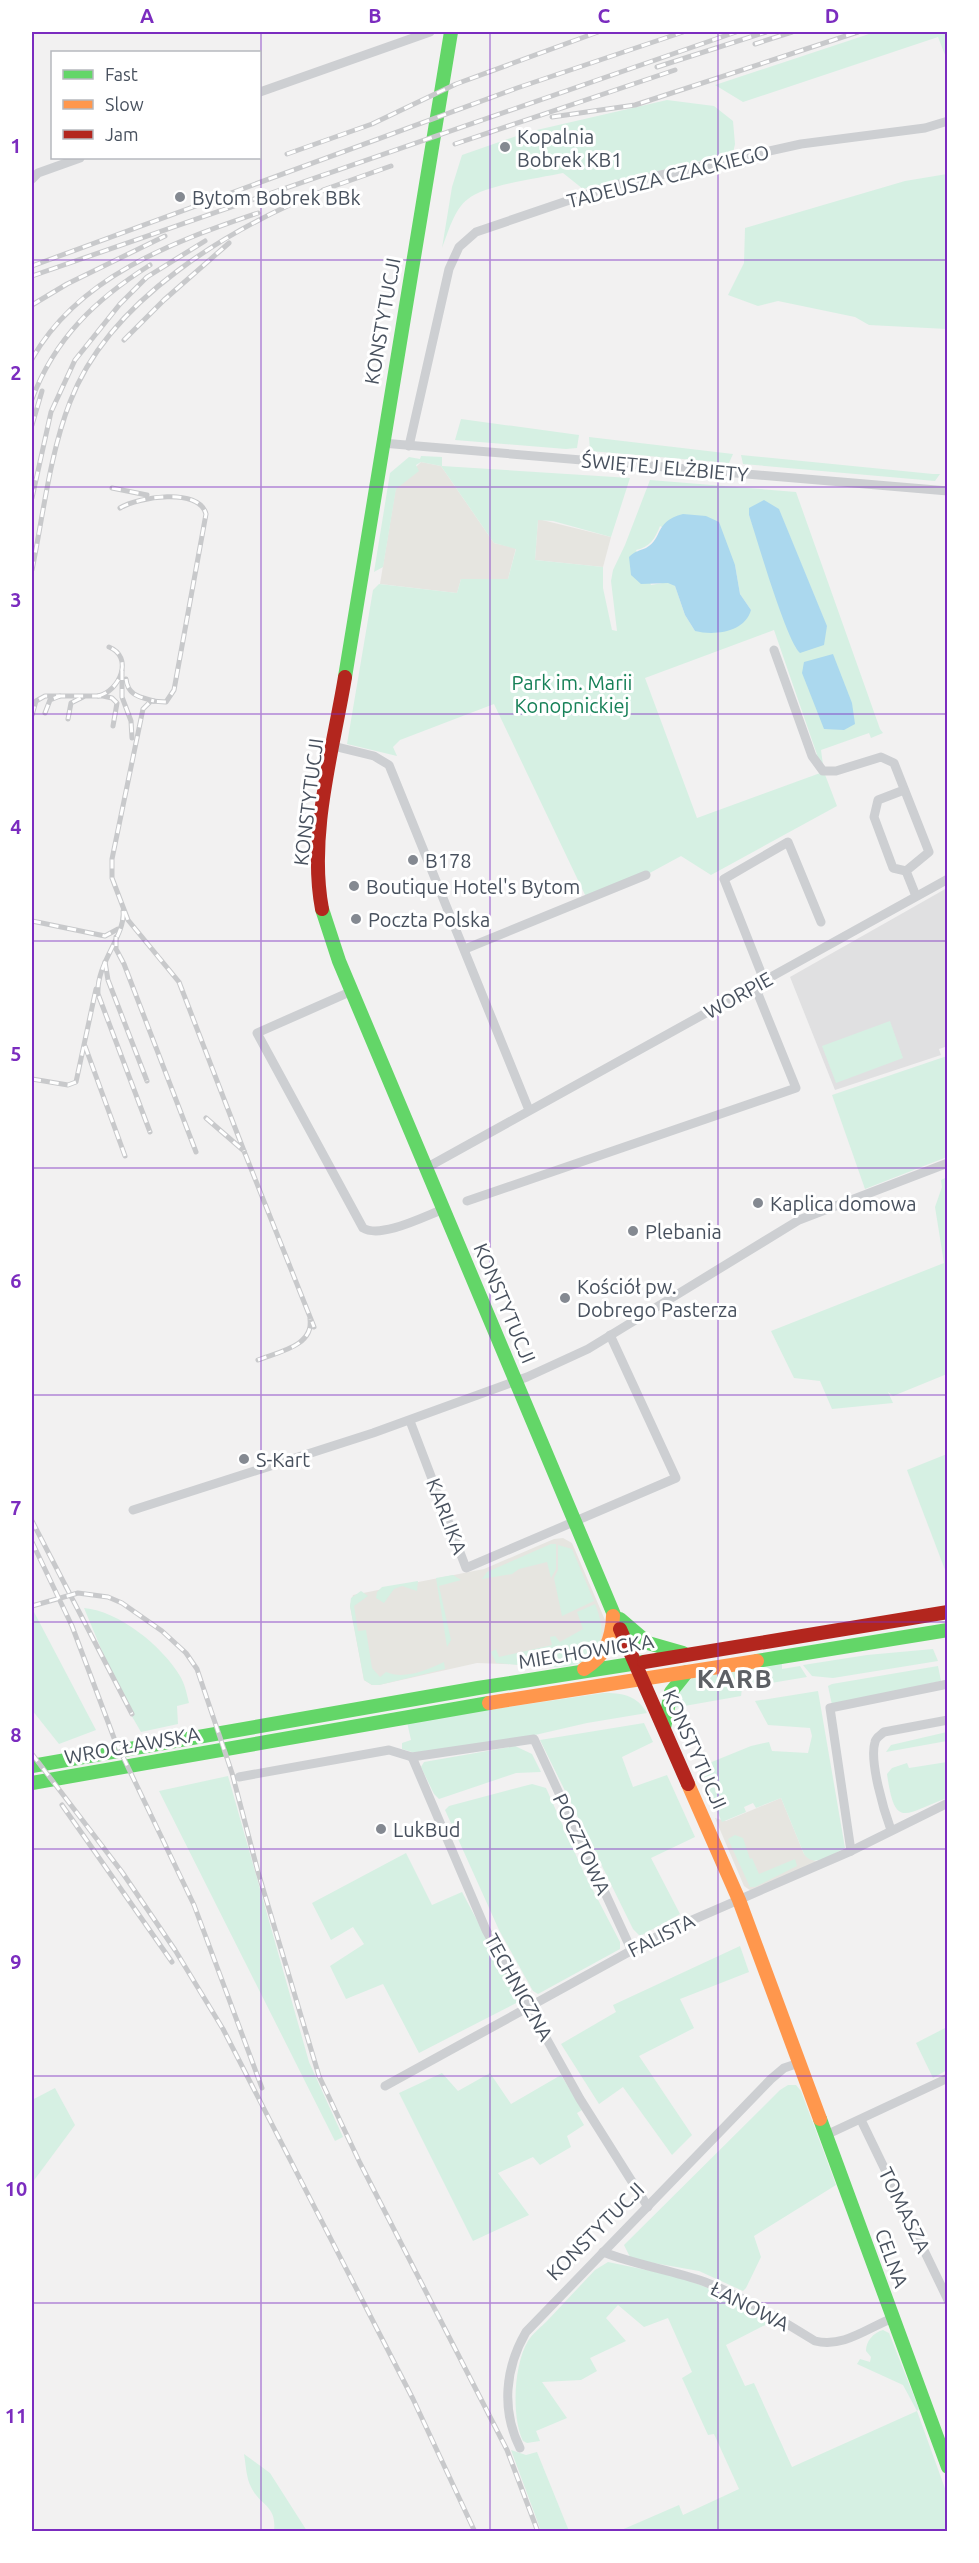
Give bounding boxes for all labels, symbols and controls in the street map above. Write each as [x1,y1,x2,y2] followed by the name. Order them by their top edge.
[140,4,154,27] text: A
[368,4,382,27] text: B
[598,4,611,27] text: C
[825,4,839,27] text: D
[51,51,261,159] legend
[105,64,138,84] text: Fast
[105,94,144,114] text: Slow
[105,124,139,144] text: Jam
[517,125,623,171] place label: Kopalnia Bobrek KB1
[10,134,22,157] text: 1
[498,140,512,154] marker: Kopalnia Bobrek KB1
[564,140,772,212] street label: TADEUSZA CZACKIEGO
[192,186,361,209] place label: Bytom Bobrek BBk
[173,190,187,204] marker: Bytom Bobrek BBk
[360,256,404,386] street label: KONSTYTUCJI
[10,361,22,384] text: 2
[580,448,750,486] street label: ŚWIĘTEJ ELŻBIETY
[10,588,22,611] text: 3
[512,671,632,717] park label: Park im. Marii Konopnickiej
[289,737,327,867] street label: KONSTYTUCJI
[10,815,22,838] text: 4
[425,849,472,872] place label: B178
[406,853,420,867] marker: B178
[366,875,580,898] place label: Boutique Hotel's Bytom
[347,879,361,893] marker: Boutique Hotel's Bytom
[368,908,490,931] place label: Poczta Polska
[349,912,363,926] marker: Poczta Polska
[700,967,776,1023] street label: WORPIE
[10,1042,22,1065] text: 5
[770,1192,916,1215] place label: Kaplica domowa
[751,1196,765,1210] marker: Kaplica domowa
[645,1220,722,1243] place label: Plebania
[626,1224,640,1238] marker: Plebania
[469,1239,541,1367] street label: KONSTYTUCJI
[10,1269,22,1292] text: 6
[577,1275,738,1321] place label: Kościół pw. Dobrego Pasterza
[558,1291,572,1305] marker: Kościół pw. Dobrego Pasterza
[256,1448,310,1471] place label: S-Kart
[237,1452,251,1466] marker: S-Kart
[422,1475,472,1557] street label: KARLIKA
[10,1496,22,1519] text: 7
[517,1629,655,1673] street label: MIECHOWICKA
[697,1664,773,1693] district label: KARB
[658,1686,732,1812] street label: KONSTYTUCJI
[62,1722,202,1768] street label: WROCŁAWSKA
[10,1723,22,1746] text: 8
[549,1790,615,1898] street label: POCZTOWA
[393,1818,461,1841] place label: LukBud
[374,1822,388,1836] marker: LukBud
[624,1909,698,1961] street label: FALISTA
[480,1930,558,2044] street label: TECHNICZNA
[10,1950,22,1973] text: 9
[874,2164,936,2256] street label: TOMASZA
[5,2177,27,2200] text: 10
[542,2178,648,2284] street label: KONSTYTUCJI
[871,2225,913,2291] street label: CELNA
[707,2276,793,2336] street label: ŁANOWA
[5,2404,27,2427] text: 11

